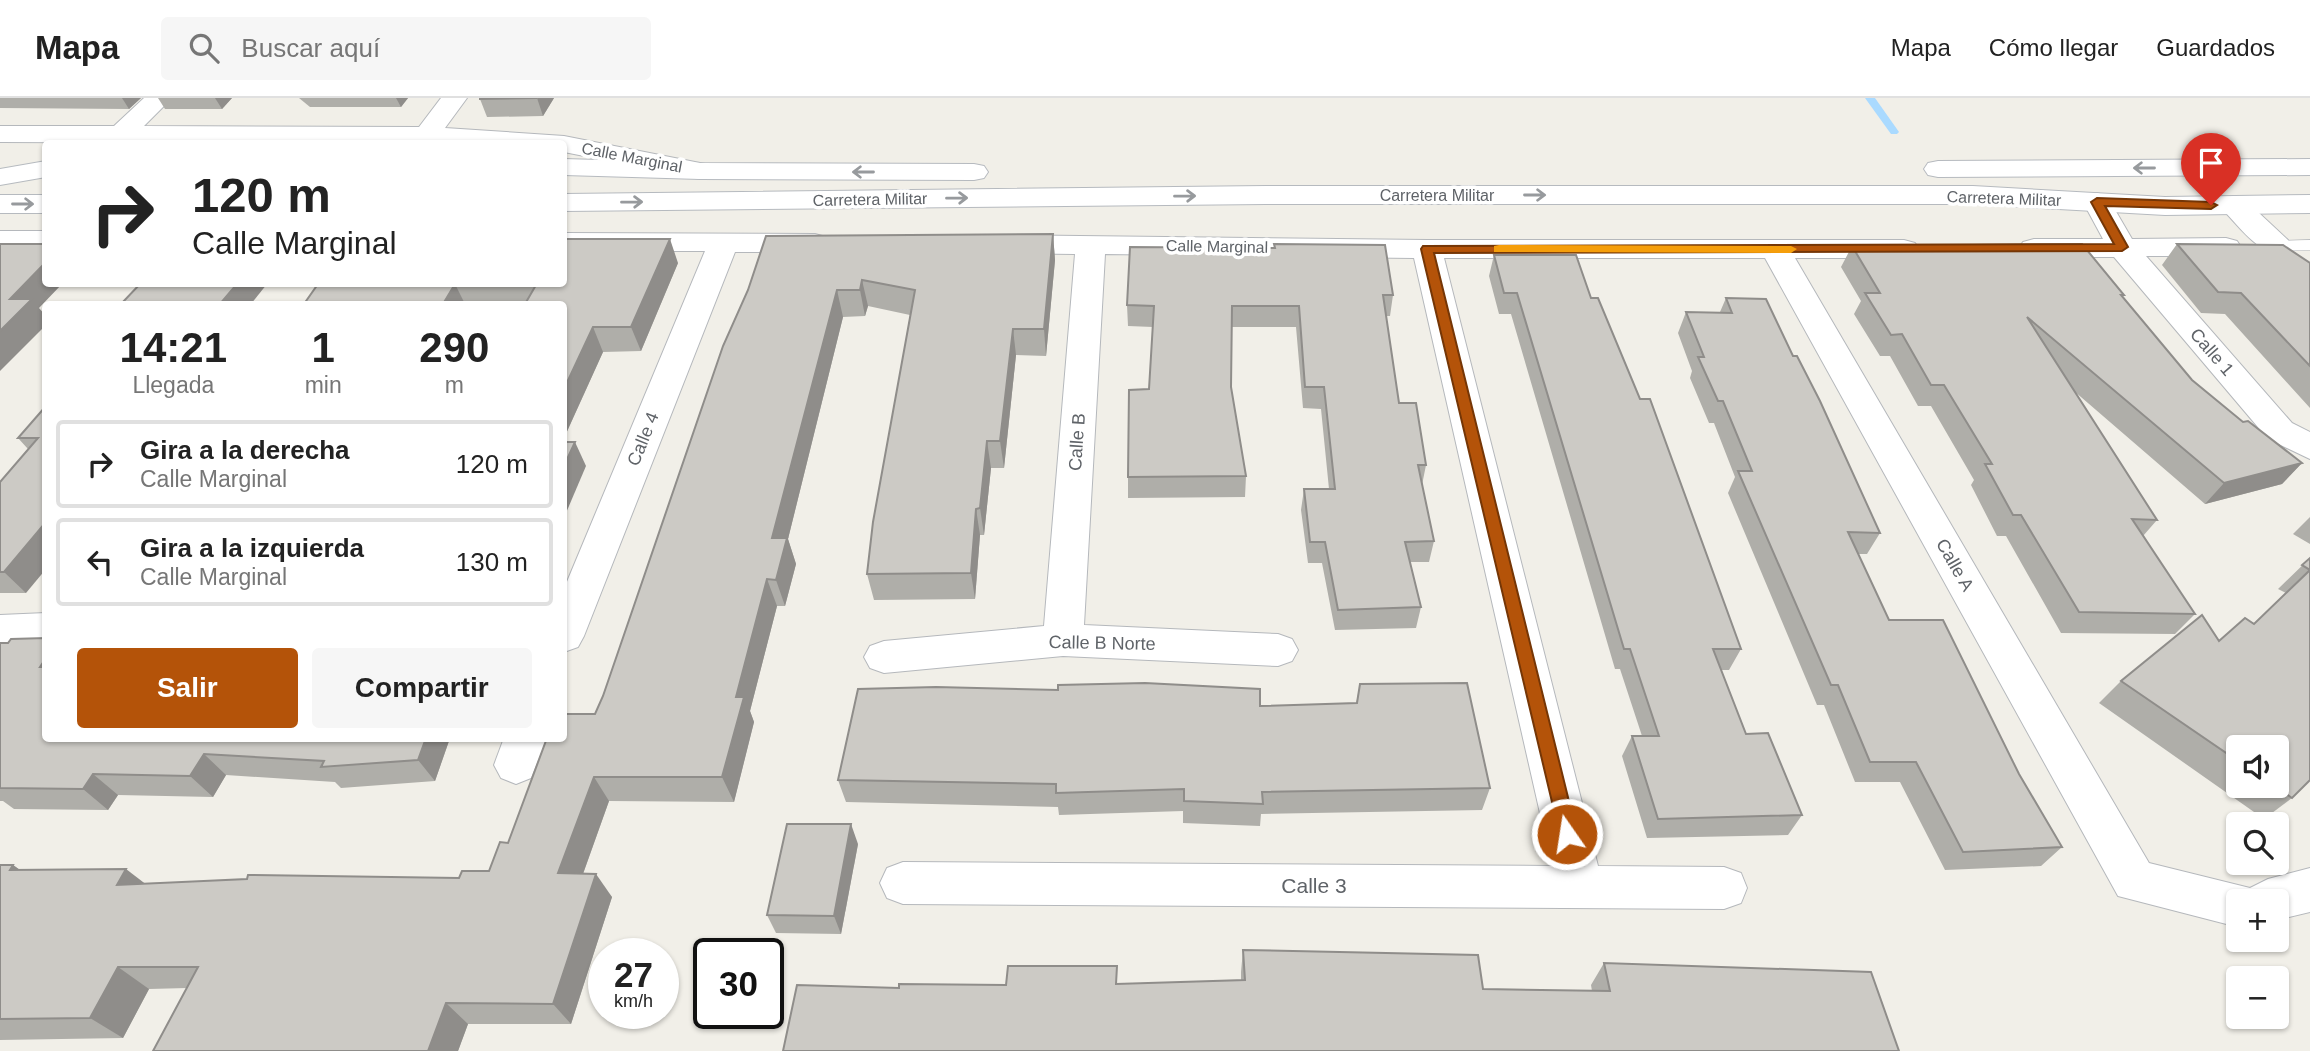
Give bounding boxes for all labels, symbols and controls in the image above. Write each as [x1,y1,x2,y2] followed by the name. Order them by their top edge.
[161,17,651,80] search box
[35,29,119,66] text: Mapa
[185,29,223,67] icon: search
[241,33,380,63] text: Buscar aquí
[1891,34,1951,61] text: Mapa
[1989,34,2118,61] text: Cómo llegar
[2156,34,2275,61] text: Guardados
[2181,133,2241,205] pin
[580,139,684,176] street label: Calle Marginal
[2192,144,2230,182] icon: arrive
[2133,161,2156,175] one-way arrow
[852,165,875,179] one-way arrow
[77,168,168,259] icon: right
[192,168,331,222] text: 120 m
[1380,187,1495,204] street label: Carretera Militar
[1523,188,1546,202] one-way arrow
[1946,188,2062,209] street label: Carretera Militar
[1173,189,1196,203] one-way arrow
[813,190,928,209] street label: Carretera Militar
[945,192,968,205] one-way arrow
[620,195,643,209] one-way arrow
[11,197,34,211] one-way arrow
[192,225,397,261] text: Calle Marginal
[1166,237,1268,256] street label: Calle Marginal
[120,324,227,371] text: 14:21
[311,324,335,371] text: 1
[419,324,489,371] text: 290
[2186,324,2238,380] street label: Calle 1
[132,372,214,398] text: Llegada
[305,372,342,398] text: min
[445,372,464,398] text: m
[623,409,663,469] street label: Calle 4
[1065,412,1089,472] street label: Calle B
[140,435,350,465] text: Gira a la derecha
[81,445,119,483] icon: right
[456,449,528,479] text: 120 m
[140,466,287,492] text: Calle Marginal
[140,533,364,563] text: Gira a la izquierda
[1932,535,1978,595] street label: Calle A
[81,543,119,581] icon: left
[456,547,528,577] text: 130 m
[140,564,287,590] text: Calle Marginal
[1048,632,1156,654] street label: Calle B Norte
[77,648,298,728] button: Salir
[312,648,532,728] button: Compartir
[2226,735,2289,1029] map controls
[2226,735,2289,798] button: sound
[1530,797,1604,871] position arrow
[2226,812,2289,875] button: search
[1281,874,1347,897] street label: Calle 3
[2226,889,2289,952] button: +
[693,938,784,1029] speed limit sign: 30
[614,955,653,994] text: 27
[2226,966,2289,1029] button: −
[614,991,653,1011] text: km/h

